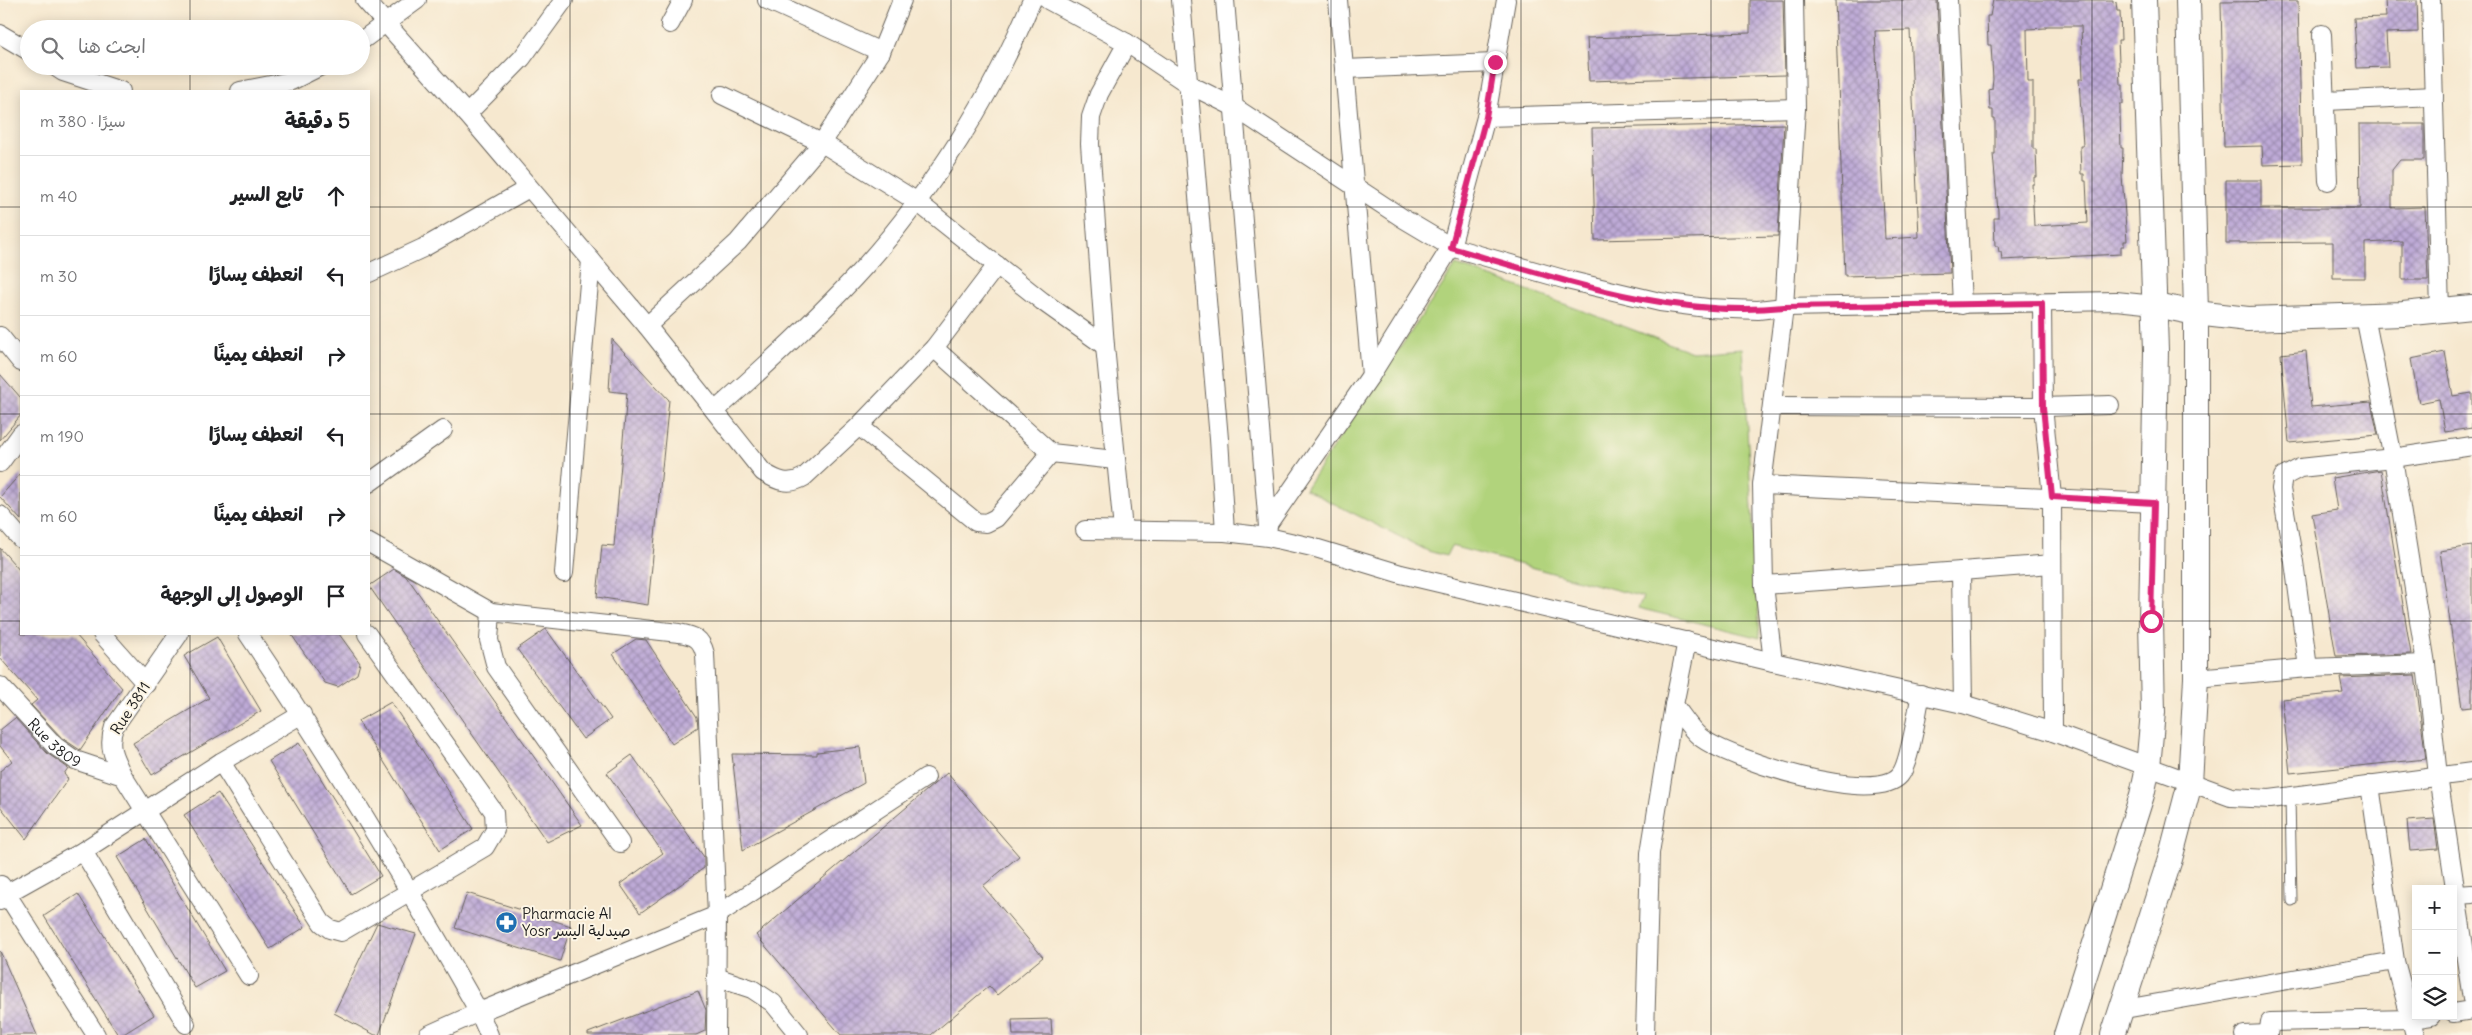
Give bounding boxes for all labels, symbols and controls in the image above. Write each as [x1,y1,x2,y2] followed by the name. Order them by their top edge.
[20,20,370,75] search box
[38,34,66,62] icon: search
[78,34,146,58] text: ابحث هنا
[1484,51,1507,74] route end
[284,107,350,134] text: 5 دقيقة
[40,111,126,131] text: سيرًا · 380 m
[231,182,303,206] text: تابع السير
[322,182,350,210] icon: ahead
[40,186,78,206] text: 40 m
[209,262,303,286] text: انعطف يسارًا
[322,262,350,290] icon: left
[40,266,77,286] text: 30 m
[214,342,303,366] text: انعطف يمينًا
[322,342,350,370] icon: right
[40,346,78,366] text: 60 m
[209,422,303,446] text: انعطف يسارًا
[322,422,350,450] icon: left
[40,426,84,446] text: 190 m
[214,502,303,526] text: انعطف يمينًا
[322,502,350,530] icon: right
[40,506,78,526] text: 60 m
[160,582,303,606] text: الوصول إلى الوجهة
[322,582,350,610] icon: arrive
[2140,610,2163,633] route start
[106,678,154,738] street label: Rue 3811
[24,714,84,771] street label: Rue 3809
[2412,885,2457,1020] map controls
[2412,885,2457,930] button: +
[522,904,631,940] place label: Pharmacie Al Yosr صيدلية اليسر
[494,910,518,934] pharmacy icon: Pharmacie Al Yosr صيدلية اليسر
[2412,930,2457,975] button: −
[2412,975,2457,1020] button: layers

